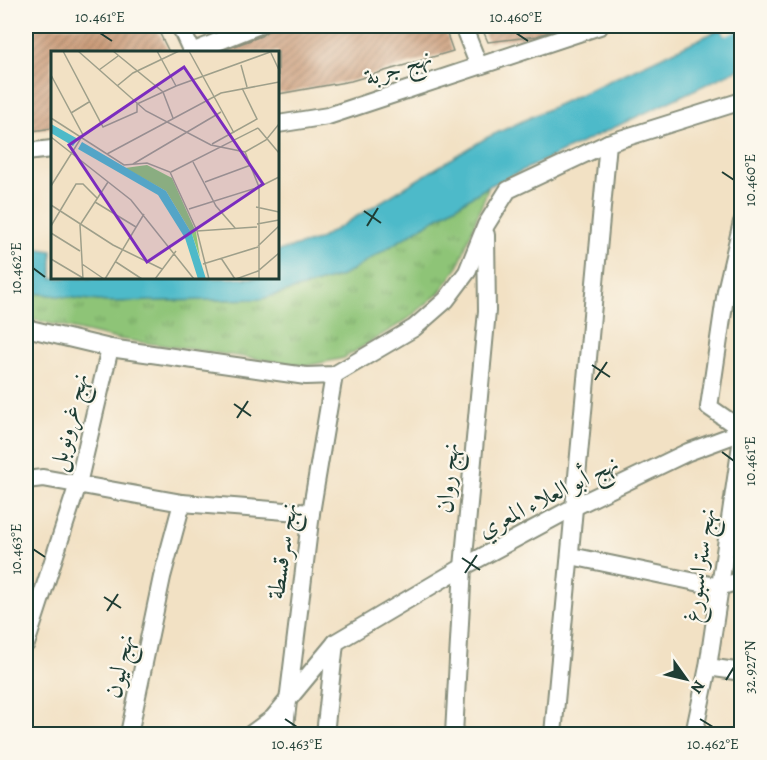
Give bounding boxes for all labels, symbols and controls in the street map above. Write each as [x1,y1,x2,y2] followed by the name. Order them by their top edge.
[75,7,125,27] text: 10.461°E
[490,7,542,27] text: 10.460°E
[360,41,438,98] street label: نهج جربة
[51,51,279,279] inset map
[740,154,760,206] text: 10.460°E
[6,242,26,294] text: 10.462°E
[40,370,100,476] street label: نهج غرونوبل
[740,436,760,486] text: 10.461°E
[428,441,471,515] street label: نهج روان
[472,446,626,550] street label: نهج أبو العلاء المعري
[259,501,310,602] street label: نهج سرقسطة
[675,506,728,625] street label: نهج ستراسبورغ
[6,523,26,575] text: 10.463°E
[97,631,146,702] street label: نهج ليون
[740,640,760,694] text: 32.927°N
[656,649,716,709] north arrow
[685,676,710,698] text: N
[271,734,323,754] text: 10.463°E
[687,734,739,754] text: 10.462°E

